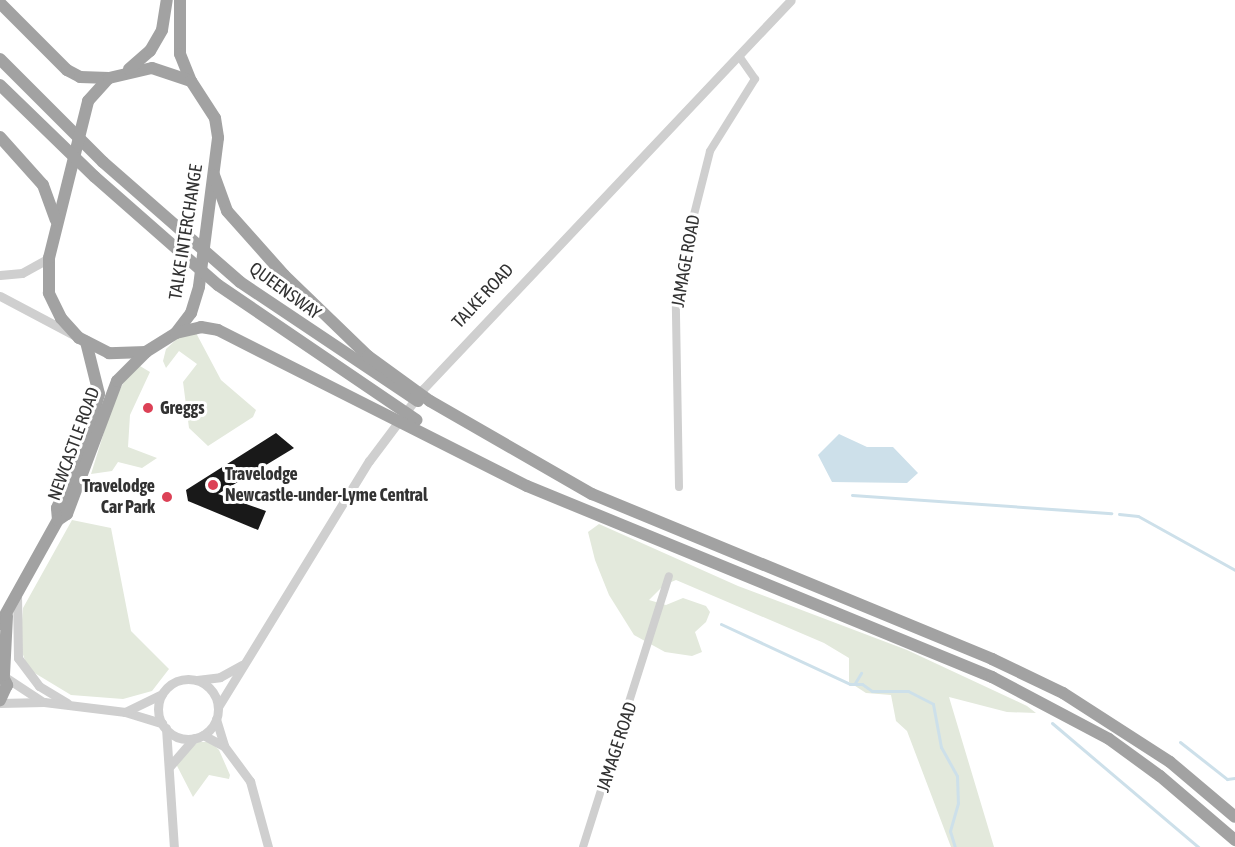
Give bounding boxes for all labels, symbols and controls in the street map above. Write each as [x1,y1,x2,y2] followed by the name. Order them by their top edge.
[165,163,207,301] street label: TALKE INTERCHANGE
[667,213,705,309] street label: JAMAGE ROAD
[245,258,325,324] street label: QUEENSWAY
[448,259,518,333] street label: TALKE ROAD
[44,384,104,504] street label: NEWCASTLE ROAD
[160,397,204,419] place label: Greggs
[141,401,155,415] marker: Greggs
[225,464,428,506] place label: Travelodge Newcastle-under-Lyme Central
[82,476,155,518] place label: Travelodge Car Park
[206,478,220,492] marker: Travelodge Newcastle-under-Lyme Central
[160,490,174,504] marker: Travelodge Car Park
[592,699,642,795] street label: JAMAGE ROAD

